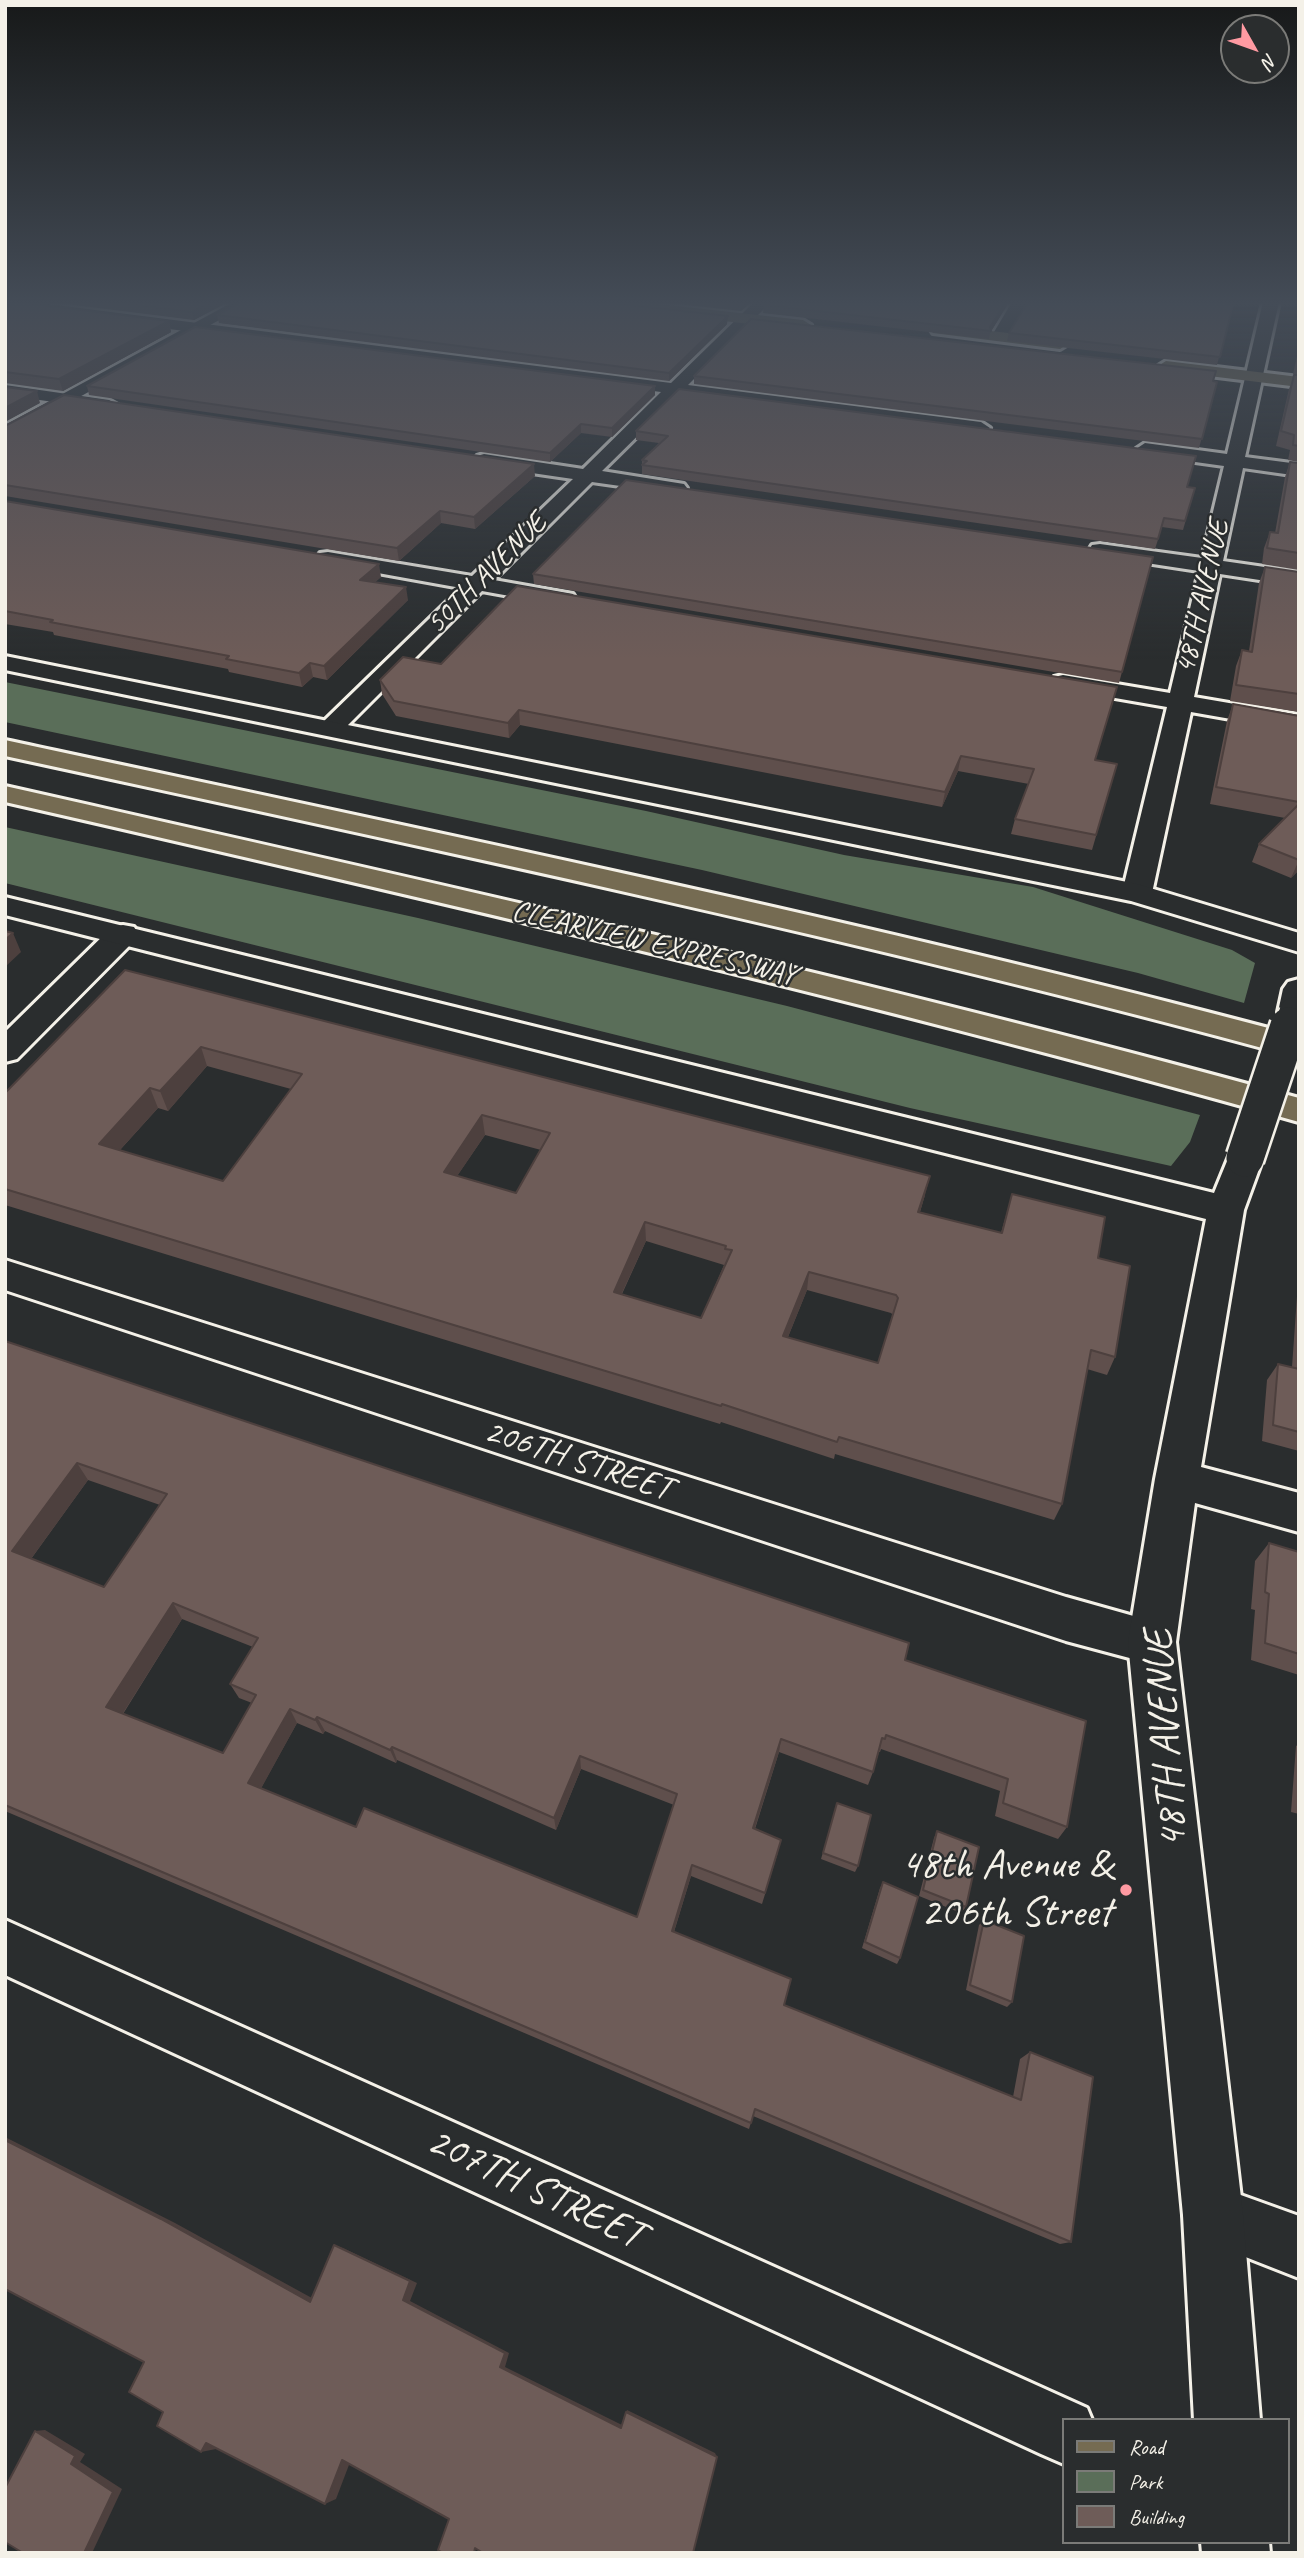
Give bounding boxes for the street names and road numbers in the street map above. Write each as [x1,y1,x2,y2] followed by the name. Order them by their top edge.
[419,506,555,642] street label: 50TH AVENUE
[1168,517,1238,677] street label: 48TH AVENUE
[508,894,800,994] street label: CLEARVIEW EXPRESSWAY
[479,1411,677,1511] street label: 206TH STREET
[1134,1628,1200,1850] street label: 48TH AVENUE
[419,2117,651,2261] street label: 207TH STREET

